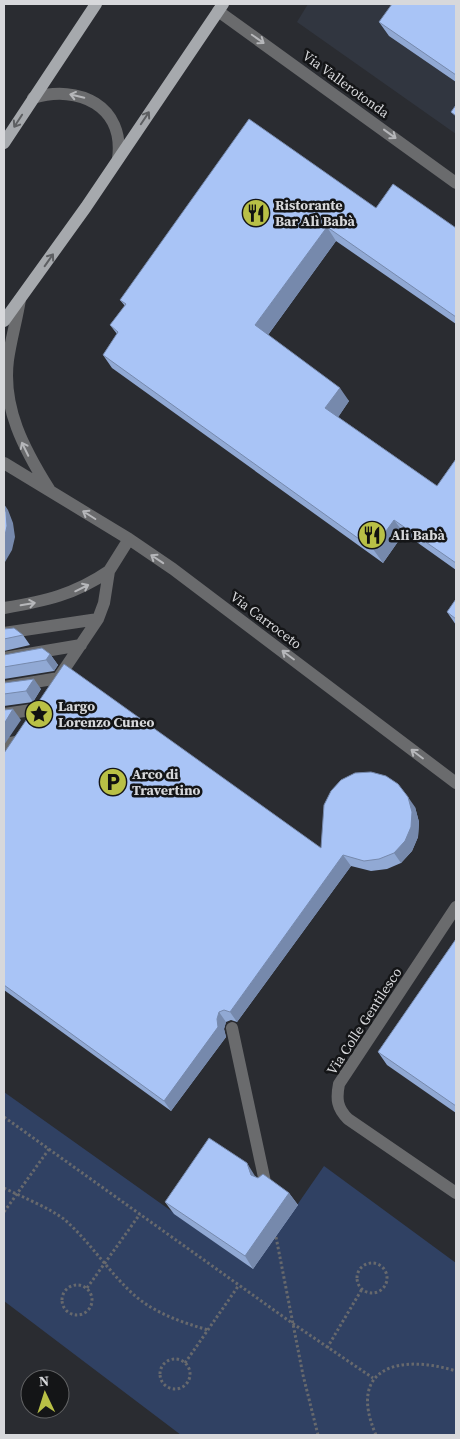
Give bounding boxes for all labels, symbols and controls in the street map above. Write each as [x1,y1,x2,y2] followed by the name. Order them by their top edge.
[251,34,265,44] one-way arrow
[298,46,394,123] street label: Via Vallerotonda
[70,91,86,100] one-way arrow
[140,112,150,126] one-way arrow
[13,113,23,127] one-way arrow
[382,129,396,139] one-way arrow
[275,195,355,231] place label: Ristorante Bar Alì Babà
[241,198,271,228] restaurant icon: Ristorante Bar Alì Babà
[43,253,54,267] one-way arrow
[20,442,29,457] one-way arrow
[83,510,97,520] one-way arrow
[357,520,387,550] restaurant icon: Ali Babà
[391,525,445,545] place label: Ali Babà
[151,554,165,564] one-way arrow
[74,582,89,592] one-way arrow
[226,586,306,654] street label: Via Carroceto
[19,598,35,608] one-way arrow
[282,650,295,661] one-way arrow
[58,696,155,732] place label: Largo Lorenzo Cuneo
[24,699,54,729] place icon: Largo Lorenzo Cuneo
[411,748,424,759] one-way arrow
[132,764,201,800] place label: Arco di Travertino
[98,767,128,797] parking icon: Arco di Travertino
[322,963,406,1079] street label: Via Colle Gentilesco
[20,1369,70,1419] north arrow
[38,1371,50,1391] text: N

